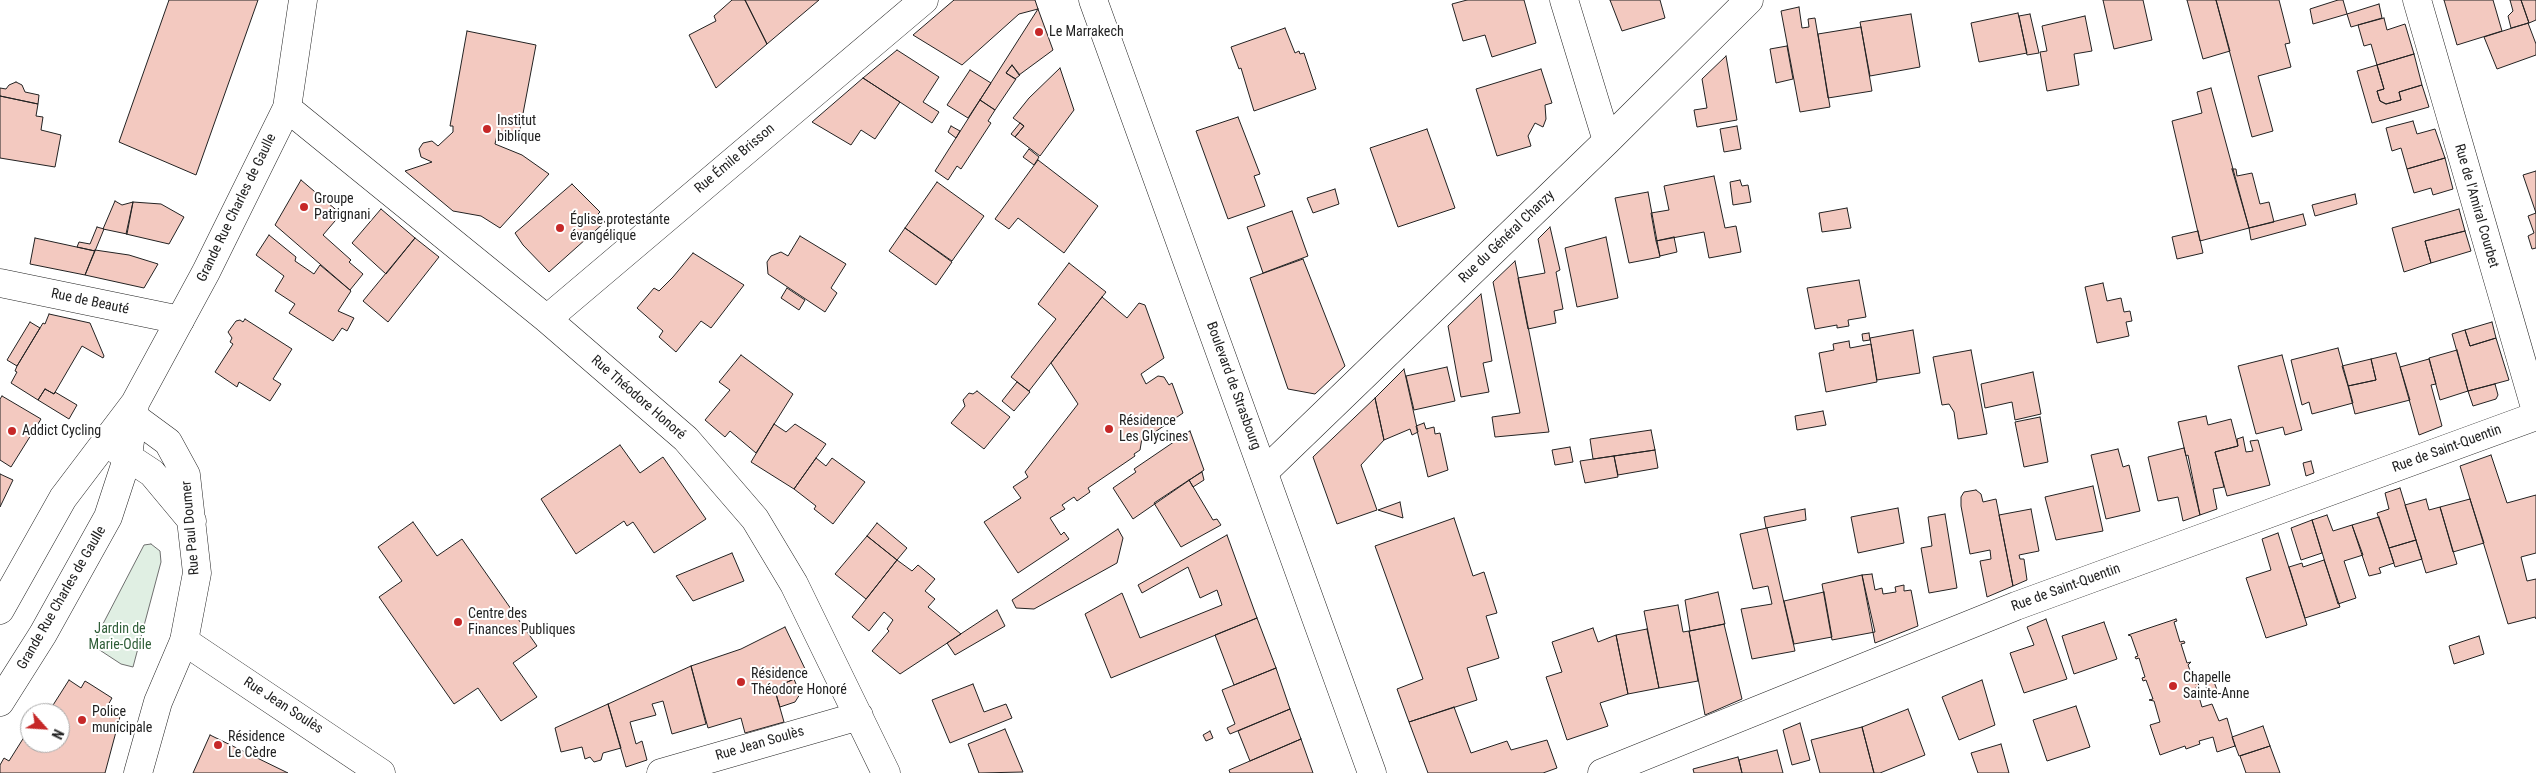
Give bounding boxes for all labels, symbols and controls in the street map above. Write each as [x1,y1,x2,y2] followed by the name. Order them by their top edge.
[1049,24,1124,40] place label: Le Marrakech
[1033,26,1045,38] marker: Le Marrakech
[497,113,541,146] place label: Institut biblique
[692,121,778,197] street label: Rue Émile Brisson
[481,123,493,135] marker: Institut biblique
[194,131,280,285] street label: Grande Rue Charles de Gaulle
[2450,142,2502,270] street label: Rue de l'Amiral Courbet
[1456,187,1558,287] street label: Rue du Général Chanzy
[314,191,370,223] place label: Groupe Patrignani
[298,201,310,213] marker: Groupe Patrignani
[570,212,670,244] place label: Église protestante évangélique
[554,222,566,234] marker: Église protestante évangélique
[50,286,130,318] street label: Rue de Beauté
[1202,320,1264,452] street label: Boulevard de Strasbourg
[587,352,689,444] street label: Rue Théodore Honoré
[1119,413,1188,446] place label: Résidence Les Glycines
[2390,421,2504,477] street label: Rue de Saint-Quentin
[22,423,101,439] place label: Addict Cycling
[1103,423,1115,435] marker: Résidence Les Glycines
[6,425,18,437] marker: Addict Cycling
[179,480,203,576] street label: Rue Paul Doumer
[14,523,110,673] street label: Grande Rue Charles de Gaulle
[2009,560,2123,616] street label: Rue de Saint-Quentin
[468,606,575,638] place label: Centre des Finances Publiques
[452,616,464,628] marker: Centre des Finances Publiques
[88,621,152,654] park label: Jardin de Marie-Odile
[751,666,847,699] place label: Résidence Théodore Honoré
[2183,670,2249,702] place label: Chapelle Sainte-Anne
[240,674,326,738] street label: Rue Jean Soulès
[735,676,747,688] marker: Résidence Théodore Honoré
[2167,680,2179,692] marker: Chapelle Sainte-Anne
[20,703,70,753] north arrow
[92,704,152,736] place label: Police municipale
[76,714,88,726] marker: Police municipale
[714,723,806,765] street label: Rue Jean Soulès
[49,727,67,741] text: N
[228,729,285,762] place label: Résidence Le Cèdre
[212,739,224,751] marker: Résidence Le Cèdre

